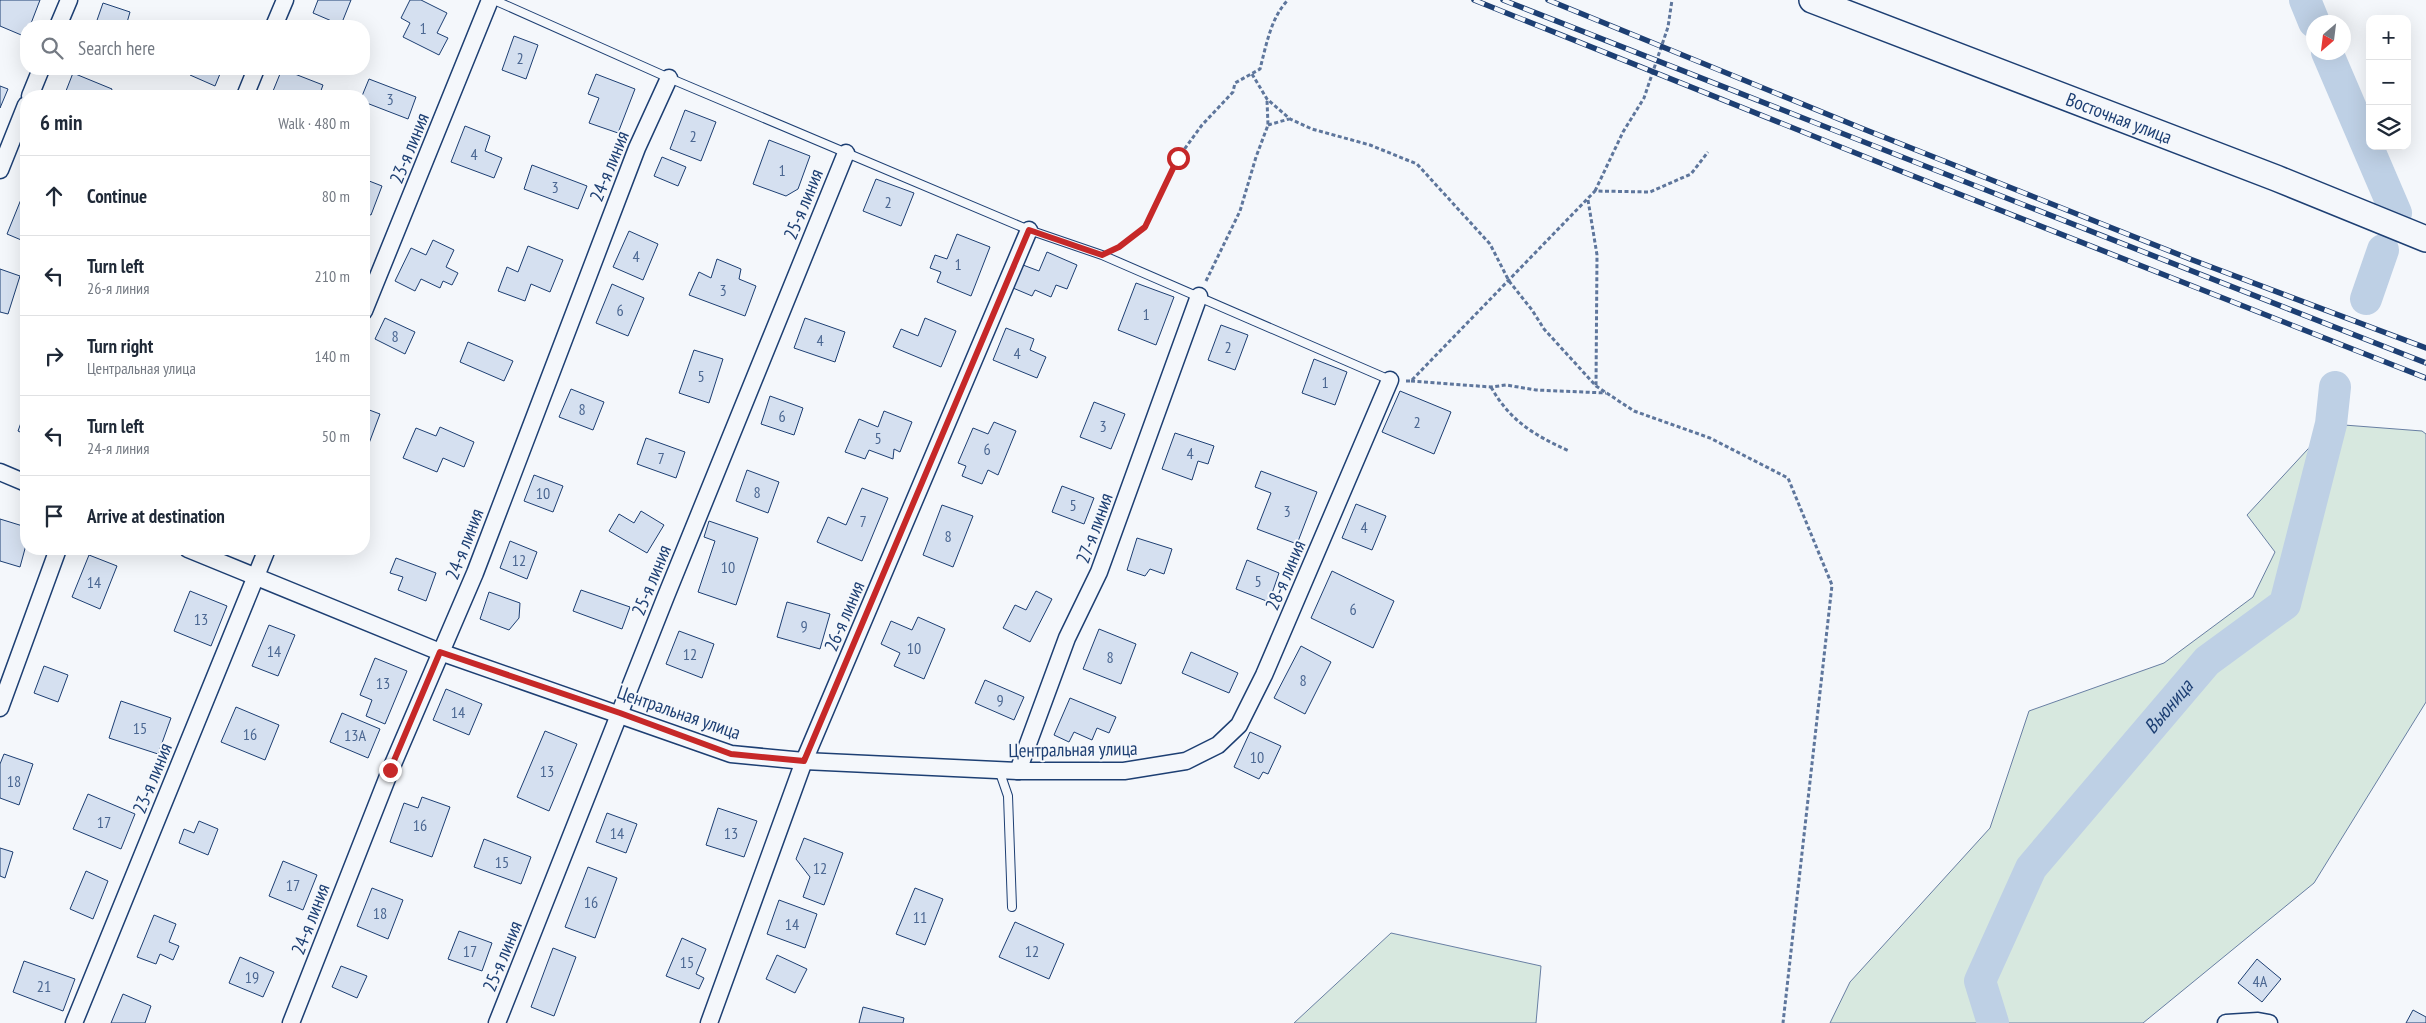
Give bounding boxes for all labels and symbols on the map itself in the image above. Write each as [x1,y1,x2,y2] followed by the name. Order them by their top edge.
[2306,15,2351,60] north arrow
[419,18,427,38] house number: 1
[516,48,524,68] house number: 2
[2063,87,2176,149] street label: Восточная улица
[386,89,394,109] house number: 3
[384,109,434,187] street label: 23-я линия
[689,126,697,146] house number: 2
[584,127,634,205] street label: 24-я линия
[470,144,478,164] house number: 4
[1167,147,1190,170] route start
[778,160,786,180] house number: 1
[778,165,828,243] street label: 25-я линия
[551,177,559,197] house number: 3
[884,192,892,212] house number: 2
[632,246,640,266] house number: 4
[954,254,962,274] house number: 1
[719,280,727,300] house number: 3
[616,300,624,320] house number: 6
[1142,304,1150,324] house number: 1
[391,326,399,346] house number: 8
[816,330,824,350] house number: 4
[1224,337,1232,357] house number: 2
[1013,343,1021,363] house number: 4
[697,366,705,386] house number: 5
[1321,372,1329,392] house number: 1
[578,399,586,419] house number: 8
[778,406,786,426] house number: 6
[1413,412,1421,432] house number: 2
[1099,416,1107,436] house number: 3
[874,428,882,448] house number: 5
[983,439,991,459] house number: 6
[1186,443,1194,463] house number: 4
[657,448,665,468] house number: 7
[753,482,761,502] house number: 8
[536,483,550,503] house number: 10
[1070,490,1118,566] street label: 27-я линия
[1069,495,1077,515] house number: 5
[1283,501,1291,521] house number: 3
[440,505,488,583] street label: 24-я линия
[859,511,867,531] house number: 7
[1360,517,1368,537] house number: 4
[944,526,952,546] house number: 8
[1259,536,1311,614] street label: 28-я линия
[626,541,676,619] street label: 25-я линия
[512,550,526,570] house number: 12
[721,557,735,577] house number: 10
[1254,571,1262,591] house number: 5
[87,572,101,592] house number: 14
[818,577,870,655] street label: 26-я линия
[1349,599,1357,619] house number: 6
[194,609,208,629] house number: 13
[800,616,808,636] house number: 9
[907,638,921,658] house number: 10
[267,641,281,661] house number: 14
[683,644,697,664] house number: 12
[1106,647,1114,667] house number: 8
[1299,670,1307,690] house number: 8
[376,673,390,693] house number: 13
[2138,673,2199,739] water label: Вьюница
[614,680,744,744] street label: Центральная улица
[996,690,1004,710] house number: 9
[451,702,465,722] house number: 14
[133,718,147,738] house number: 15
[243,724,257,744] house number: 16
[344,725,366,745] house number: 13А
[1008,736,1138,762] street label: Центральная улица
[127,739,177,817] street label: 23-я линия
[1250,747,1264,767] house number: 10
[379,759,402,782] route end
[540,761,554,781] house number: 13
[7,771,21,791] house number: 18
[97,812,111,832] house number: 17
[413,815,427,835] house number: 16
[610,823,624,843] house number: 14
[724,823,738,843] house number: 13
[495,852,509,872] house number: 15
[813,858,827,878] house number: 12
[286,875,300,895] house number: 17
[286,880,334,958] street label: 24-я линия
[584,892,598,912] house number: 16
[373,903,387,923] house number: 18
[913,907,927,927] house number: 11
[785,914,799,934] house number: 14
[477,917,527,995] street label: 25-я линия
[463,941,477,961] house number: 17
[1025,941,1039,961] house number: 12
[680,952,694,972] house number: 15
[245,967,259,987] house number: 19
[2253,971,2268,991] house number: 4А
[37,976,51,996] house number: 21

